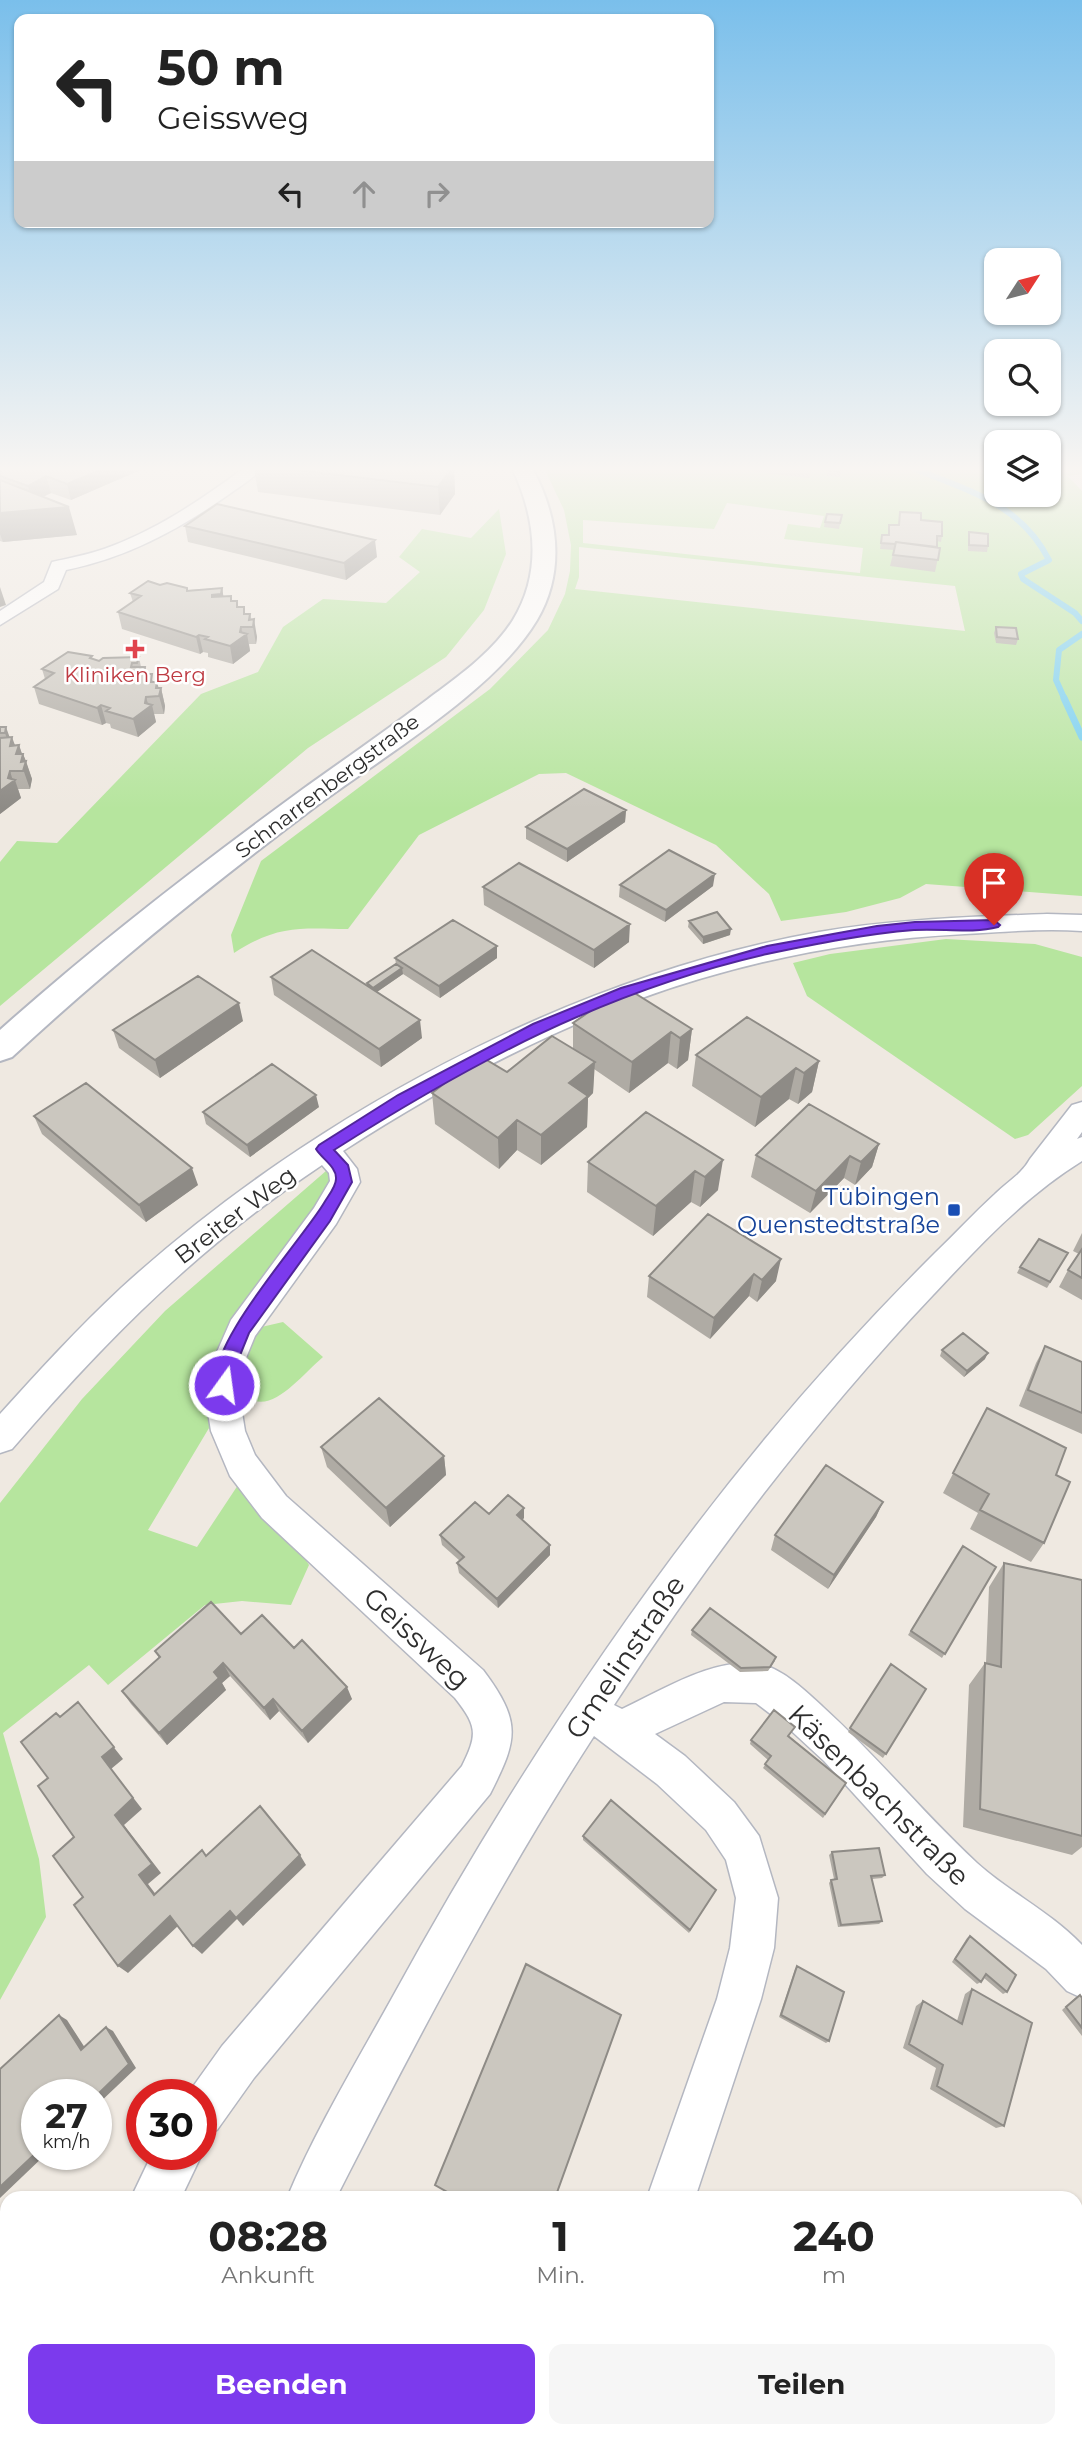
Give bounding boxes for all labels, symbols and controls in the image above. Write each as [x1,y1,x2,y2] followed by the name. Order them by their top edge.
[157,38,285,97] text: 50 m
[42,42,133,133] icon: left
[157,98,309,137] text: Geissweg
[272,175,310,213] icon: left
[345,175,383,213] icon: ahead
[418,175,456,213] icon: right
[984,248,1060,326] north arrow
[984,248,1061,507] map controls
[984,339,1061,416] button: search
[984,430,1061,507] button: layers
[125,639,145,659] marker: Kliniken Berg
[64,662,206,687] place label: Kliniken Berg
[230,709,424,863] street label: Schnarrenbergstraße
[964,853,1024,925] pin
[975,864,1013,902] icon: arrive
[169,1160,301,1270] street label: Breiter Weg
[737,1182,940,1239] place label: Tübingen Quenstedtstraße
[946,1202,962,1218] marker: Tübingen Quenstedtstraße
[187,1348,261,1422] position arrow
[558,1569,692,1745] street label: Gmelinstraße
[357,1580,477,1696] street label: Geissweg
[781,1697,977,1893] street label: Käsenbachstraße
[126,2079,217,2170] speed limit sign: 30
[45,2094,88,2137] text: 27
[42,2131,91,2153] text: km/h
[208,2210,328,2262] text: 08:28
[552,2210,569,2262] text: 1
[793,2210,875,2262] text: 240
[221,2261,315,2289] text: Ankunft
[536,2261,585,2289] text: Min.
[822,2261,846,2289] text: m
[28,2344,535,2424] button: Beenden
[549,2344,1055,2424] button: Teilen

